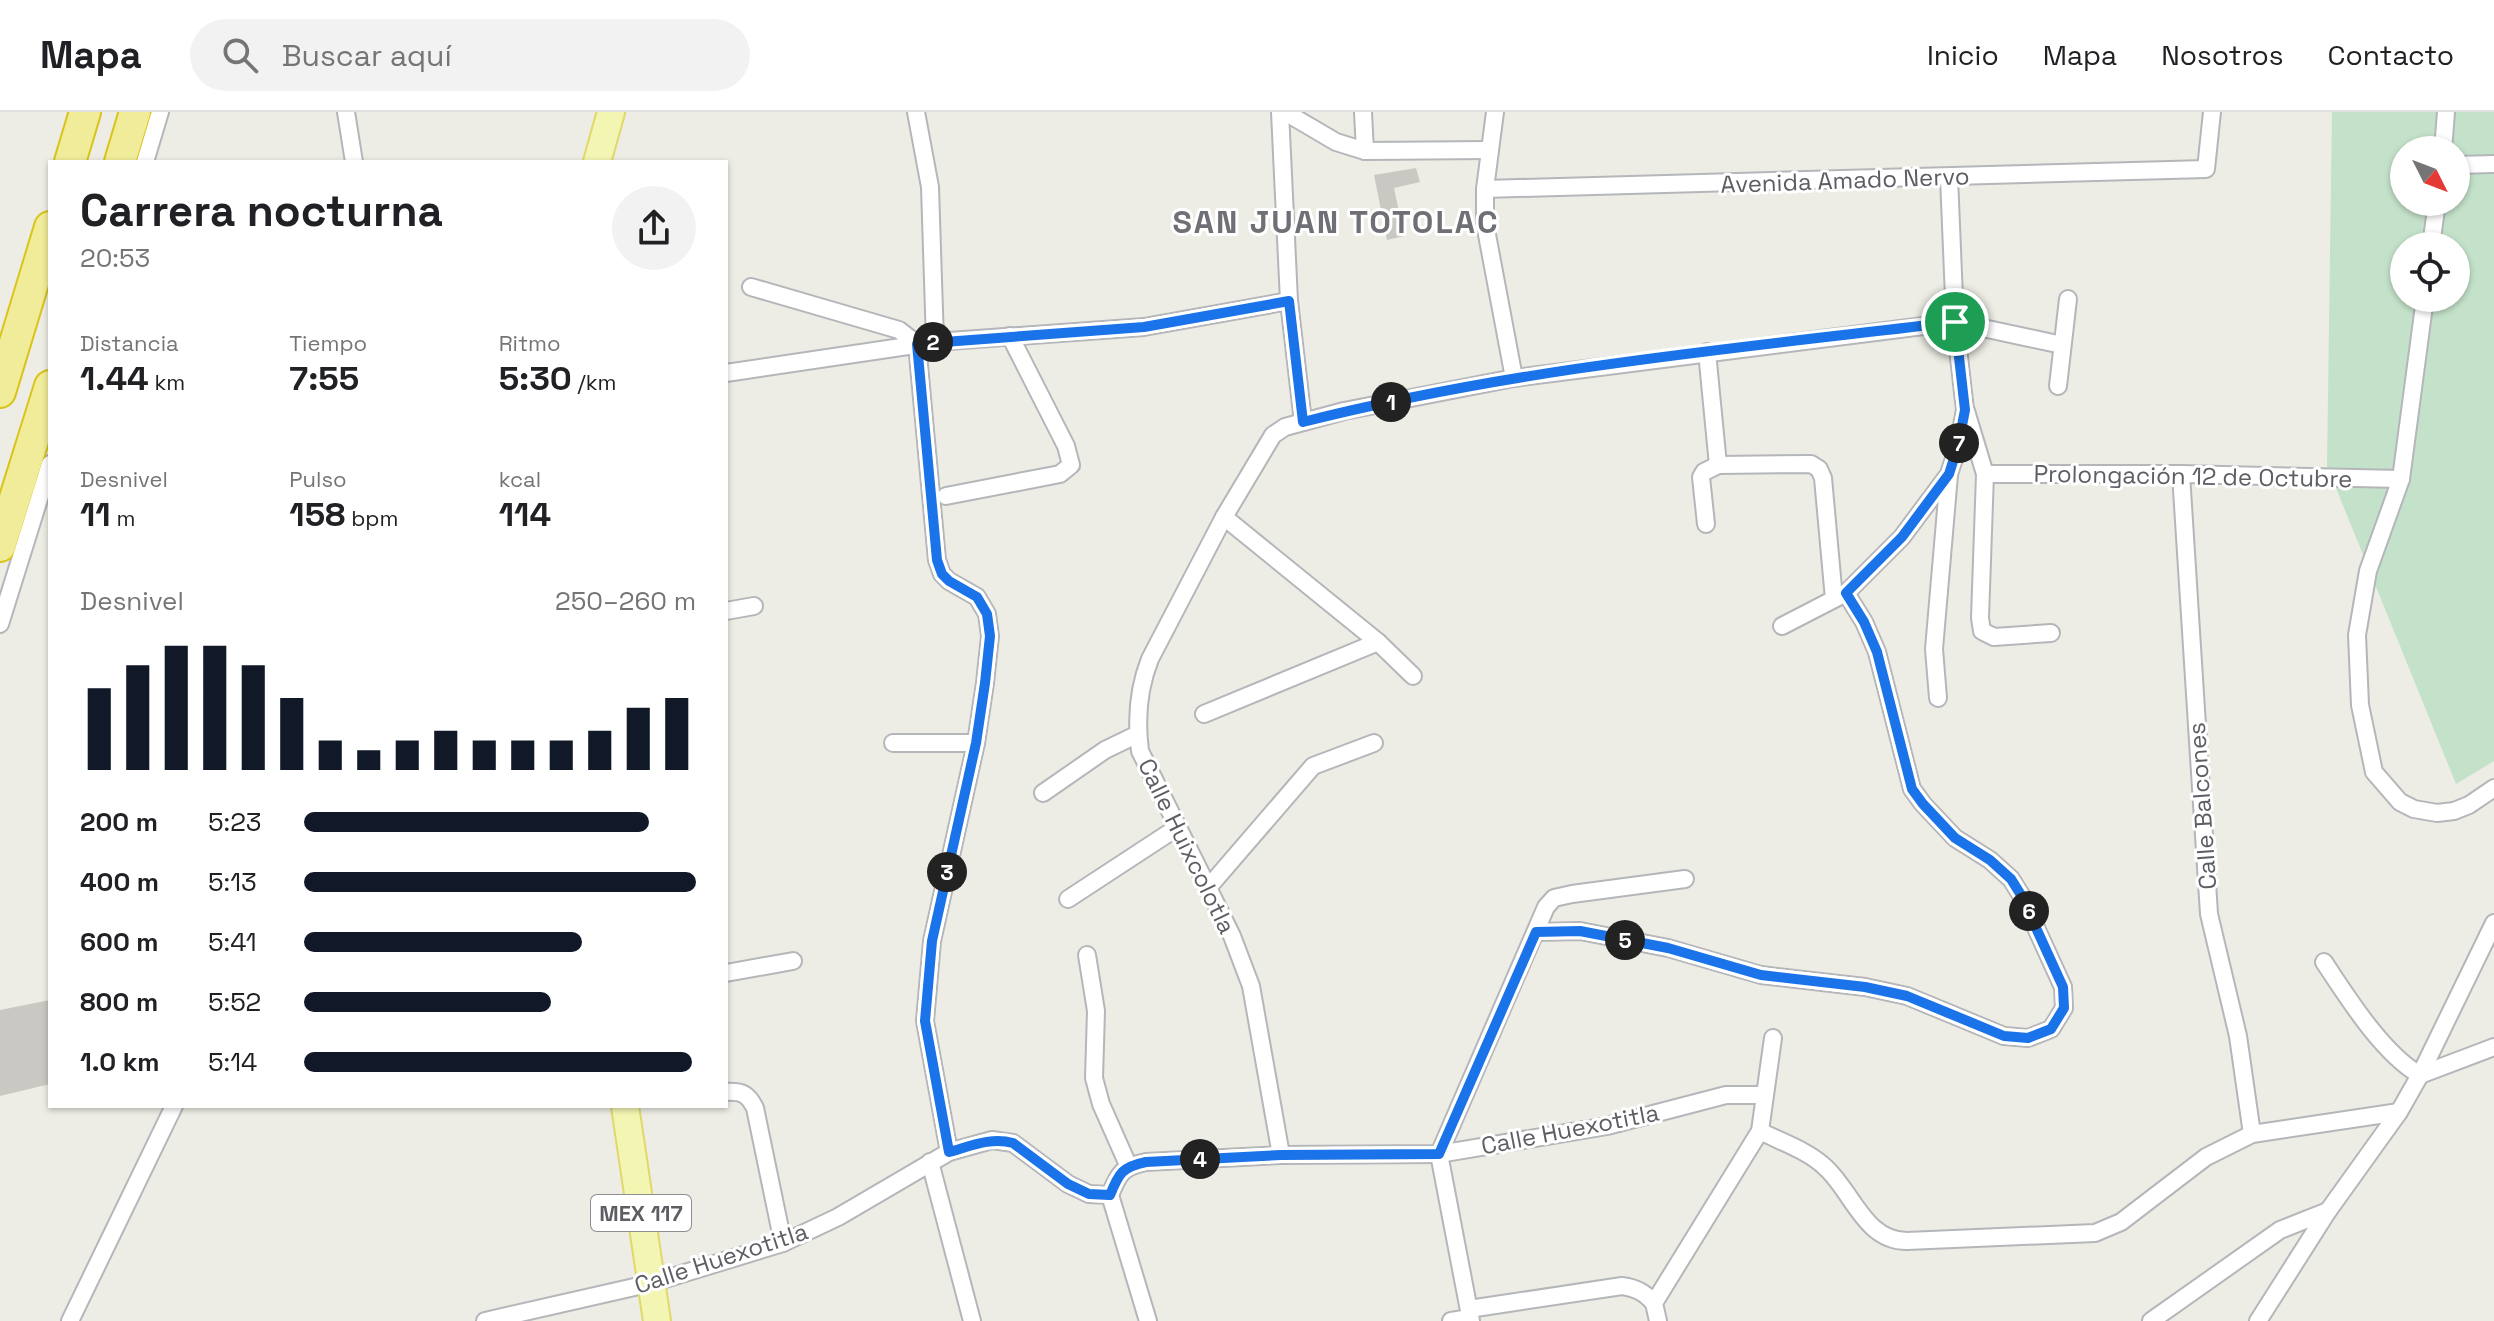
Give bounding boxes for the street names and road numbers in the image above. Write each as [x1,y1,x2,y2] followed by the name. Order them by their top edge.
[1720,160,1970,200] street label: Avenida Amado Nervo
[2033,458,2353,494] street label: Prolongación 12 de Octubre
[2181,721,2223,891] street label: Calle Balcones
[1131,753,1243,939] street label: Calle Huixcolotla
[1478,1097,1662,1161] street label: Calle Huexotitla
[591,1195,691,1231] road number: MEX 117
[630,1215,812,1301] street label: Calle Huexotitla

